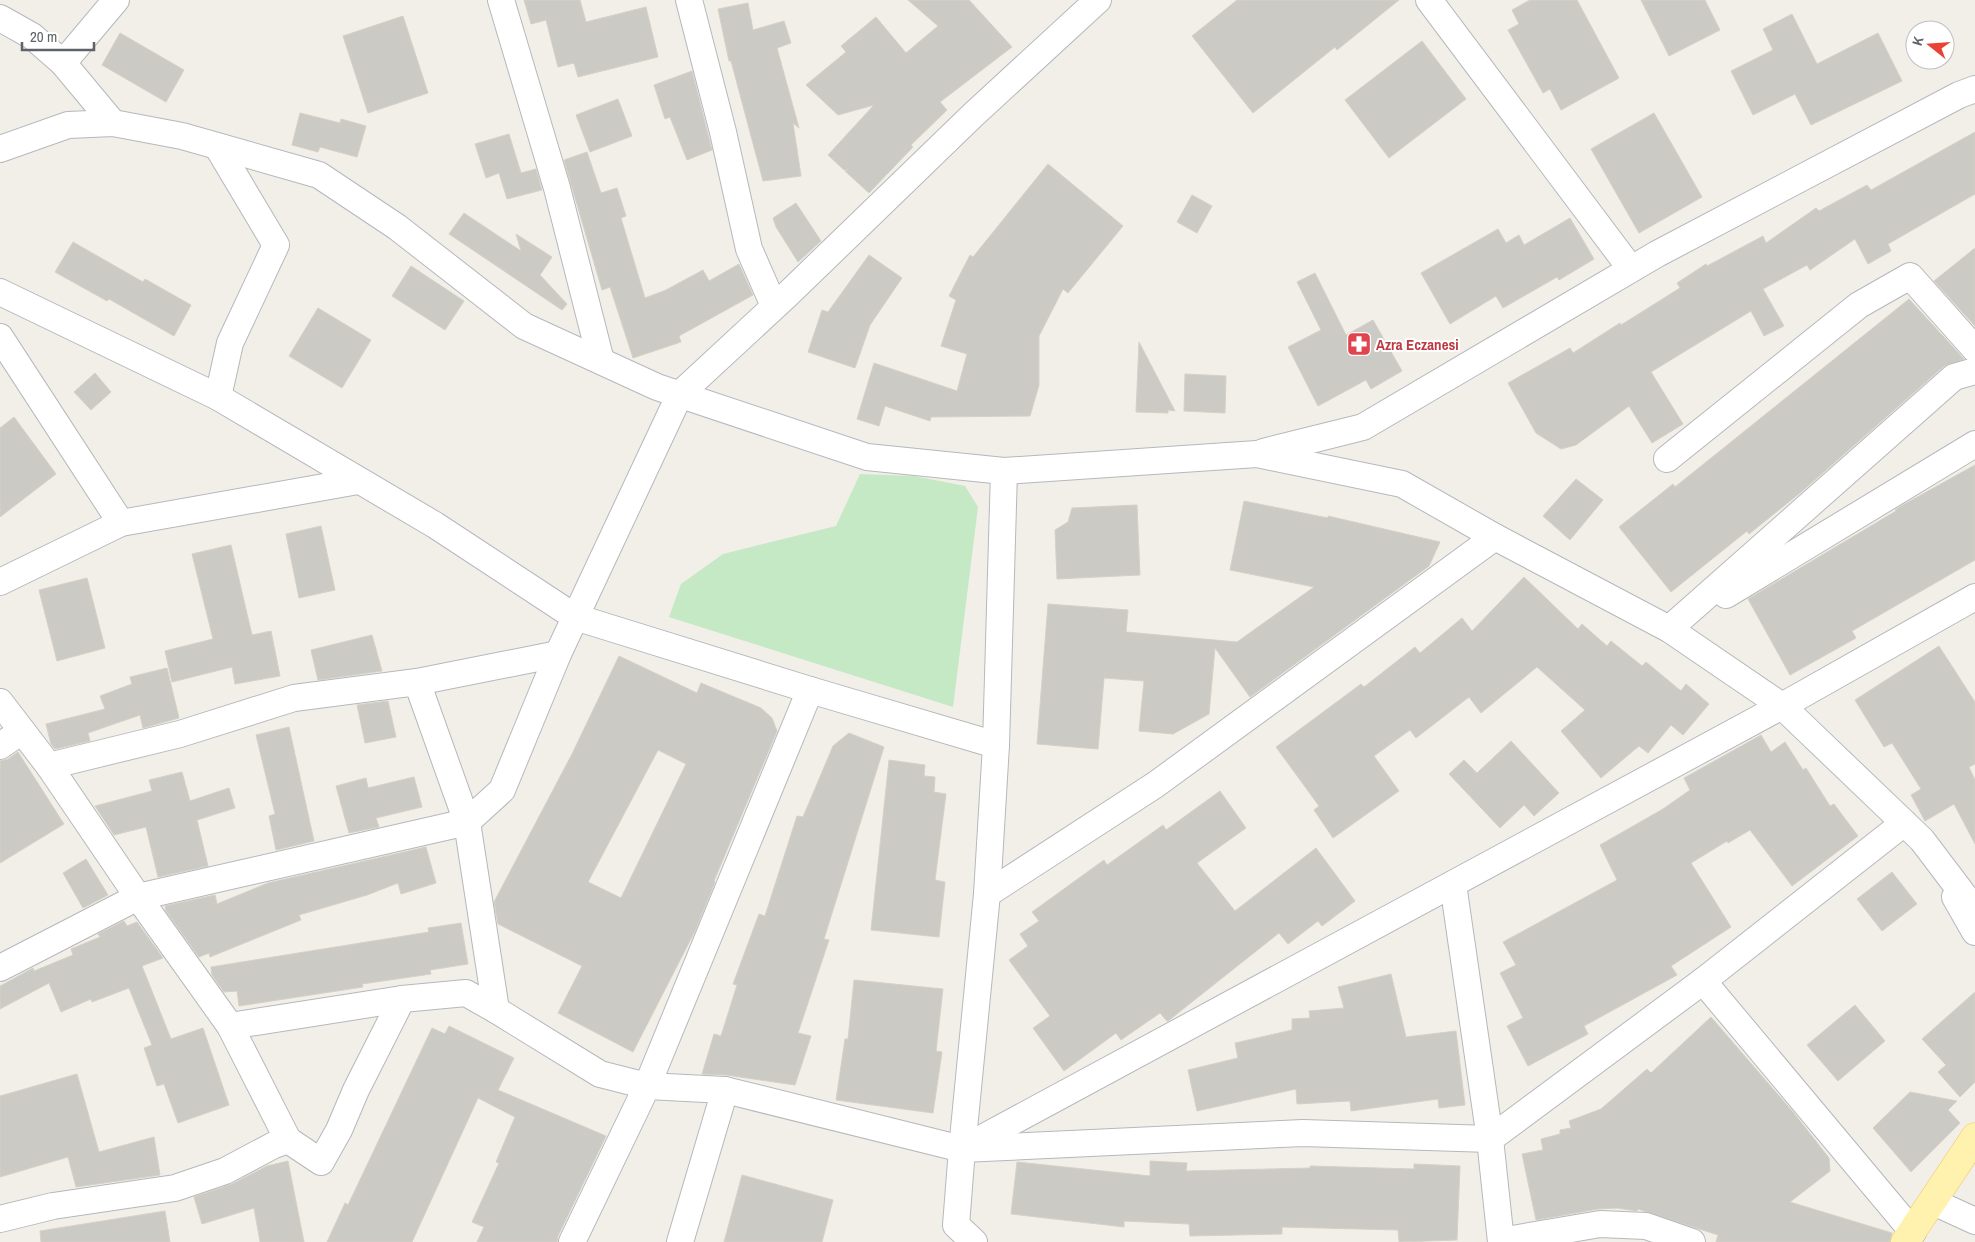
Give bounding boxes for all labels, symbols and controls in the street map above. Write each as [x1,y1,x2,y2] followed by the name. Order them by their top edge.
[22,20,95,52] scale bar
[1905,20,1955,70] north arrow
[30,26,57,47] text: 20 m
[1908,34,1928,48] text: K
[1346,331,1372,357] pharmacy icon: Azra Eczanesi
[1376,334,1459,355] place label: Azra Eczanesi

